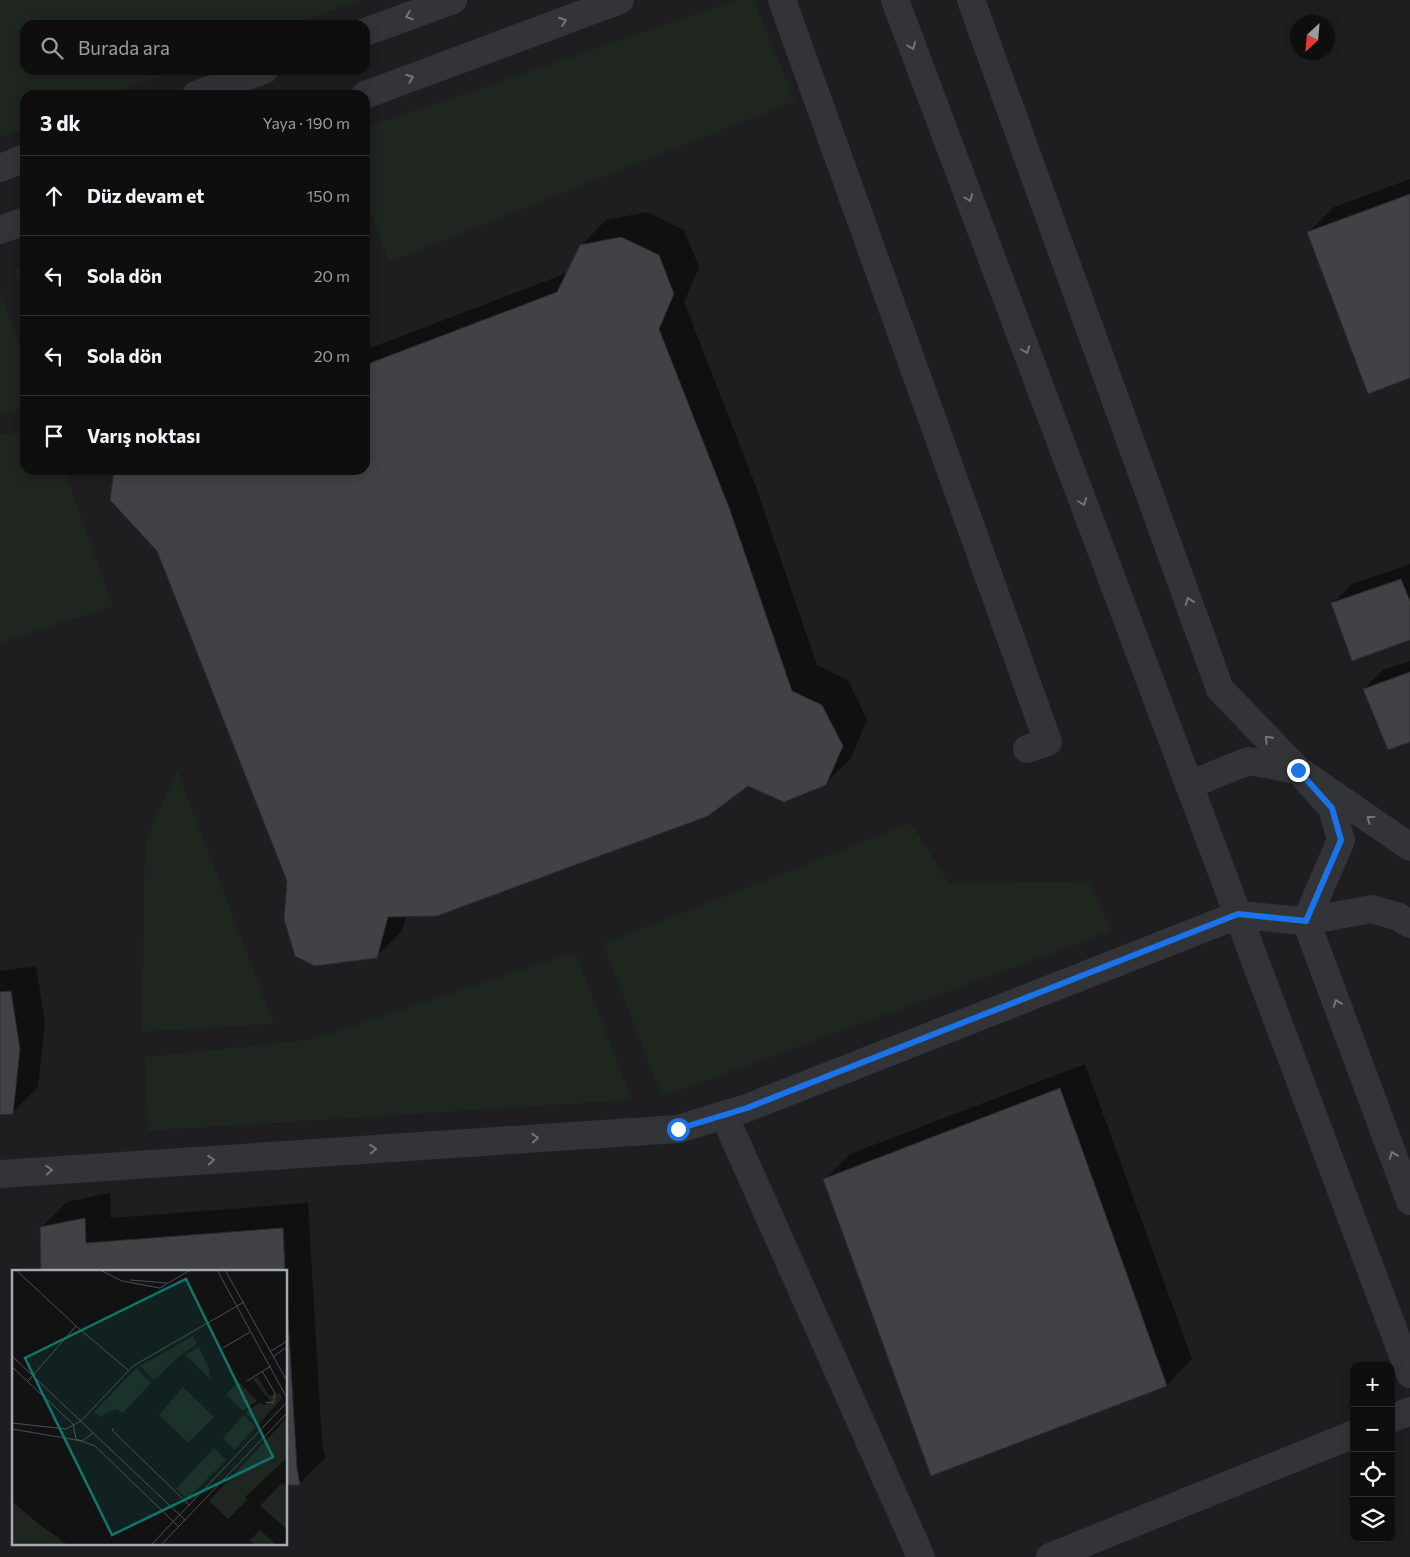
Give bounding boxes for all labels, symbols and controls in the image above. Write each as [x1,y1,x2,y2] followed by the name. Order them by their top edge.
[405,10,414,20] one-way arrow
[1290,15,1335,60] north arrow
[558,17,567,27] one-way arrow
[20,20,370,75] search box
[38,34,66,62] icon: search
[78,36,170,59] text: Burada ara
[906,41,916,49] one-way arrow
[406,74,414,84] one-way arrow
[40,110,81,135] text: 3 dk
[263,113,350,132] text: Yaya · 190 m
[40,182,68,210] icon: ahead
[87,184,204,207] text: Düz devam et
[307,186,350,205] text: 150 m
[963,193,973,202] one-way arrow
[40,262,68,290] icon: left
[87,264,162,287] text: Sola dön
[314,266,350,285] text: 20 m
[40,342,68,370] icon: left
[87,344,162,367] text: Sola dön
[1020,345,1030,354] one-way arrow
[314,346,350,365] text: 20 m
[40,422,68,450] icon: arrive
[87,424,200,447] text: Varış noktası
[1077,497,1087,506] one-way arrow
[1185,598,1195,606] one-way arrow
[1265,736,1274,745] one-way arrow
[1287,759,1310,782] route end
[1366,816,1376,825] one-way arrow
[1333,999,1343,1008] one-way arrow
[667,1118,690,1141] route start
[531,1133,539,1144] one-way arrow
[369,1144,377,1155] one-way arrow
[1389,1151,1399,1160] one-way arrow
[207,1154,215,1165] one-way arrow
[45,1165,53,1176] one-way arrow
[12,1270,288,1544] inset map
[1350,1362,1395,1542] map controls
[1350,1362,1395,1407] button: +
[1350,1407,1395,1452] button: −
[1350,1452,1395,1497] button: locate
[1350,1497,1395,1542] button: layers

